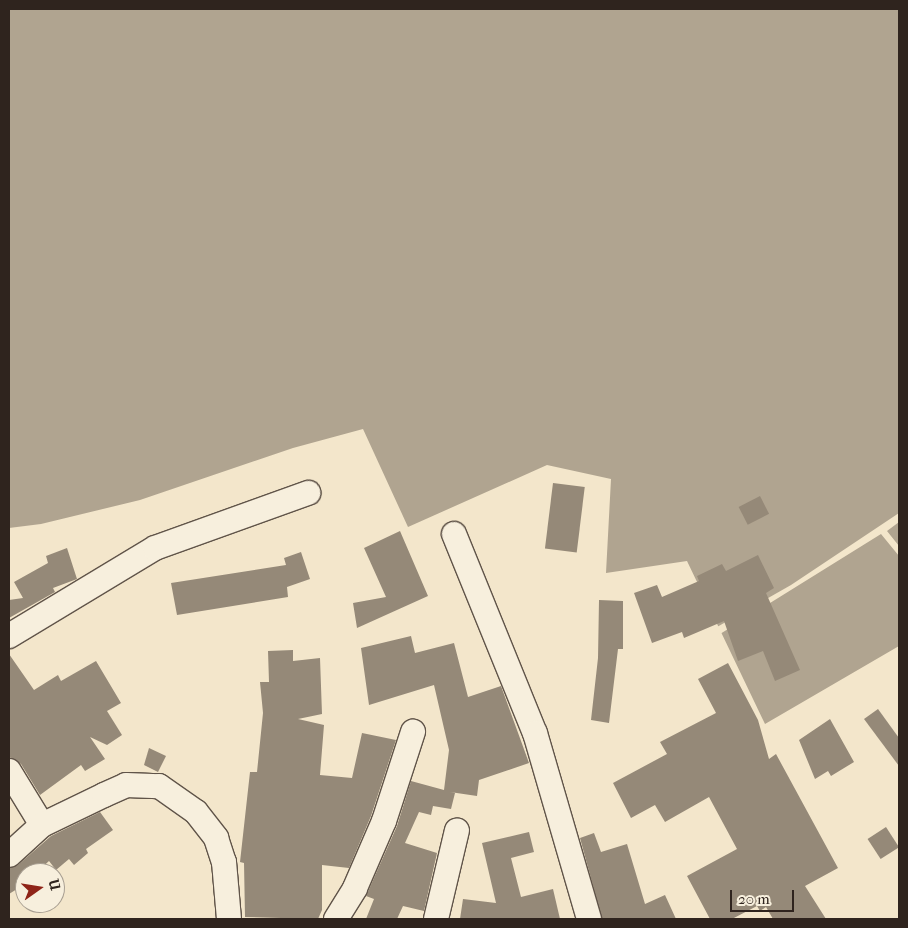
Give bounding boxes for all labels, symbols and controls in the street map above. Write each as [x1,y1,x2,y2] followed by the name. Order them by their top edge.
[15,863,65,913] north arrow
[45,878,64,892] text: U
[733,880,797,912] scale bar
[738,890,770,908] text: 20 m

